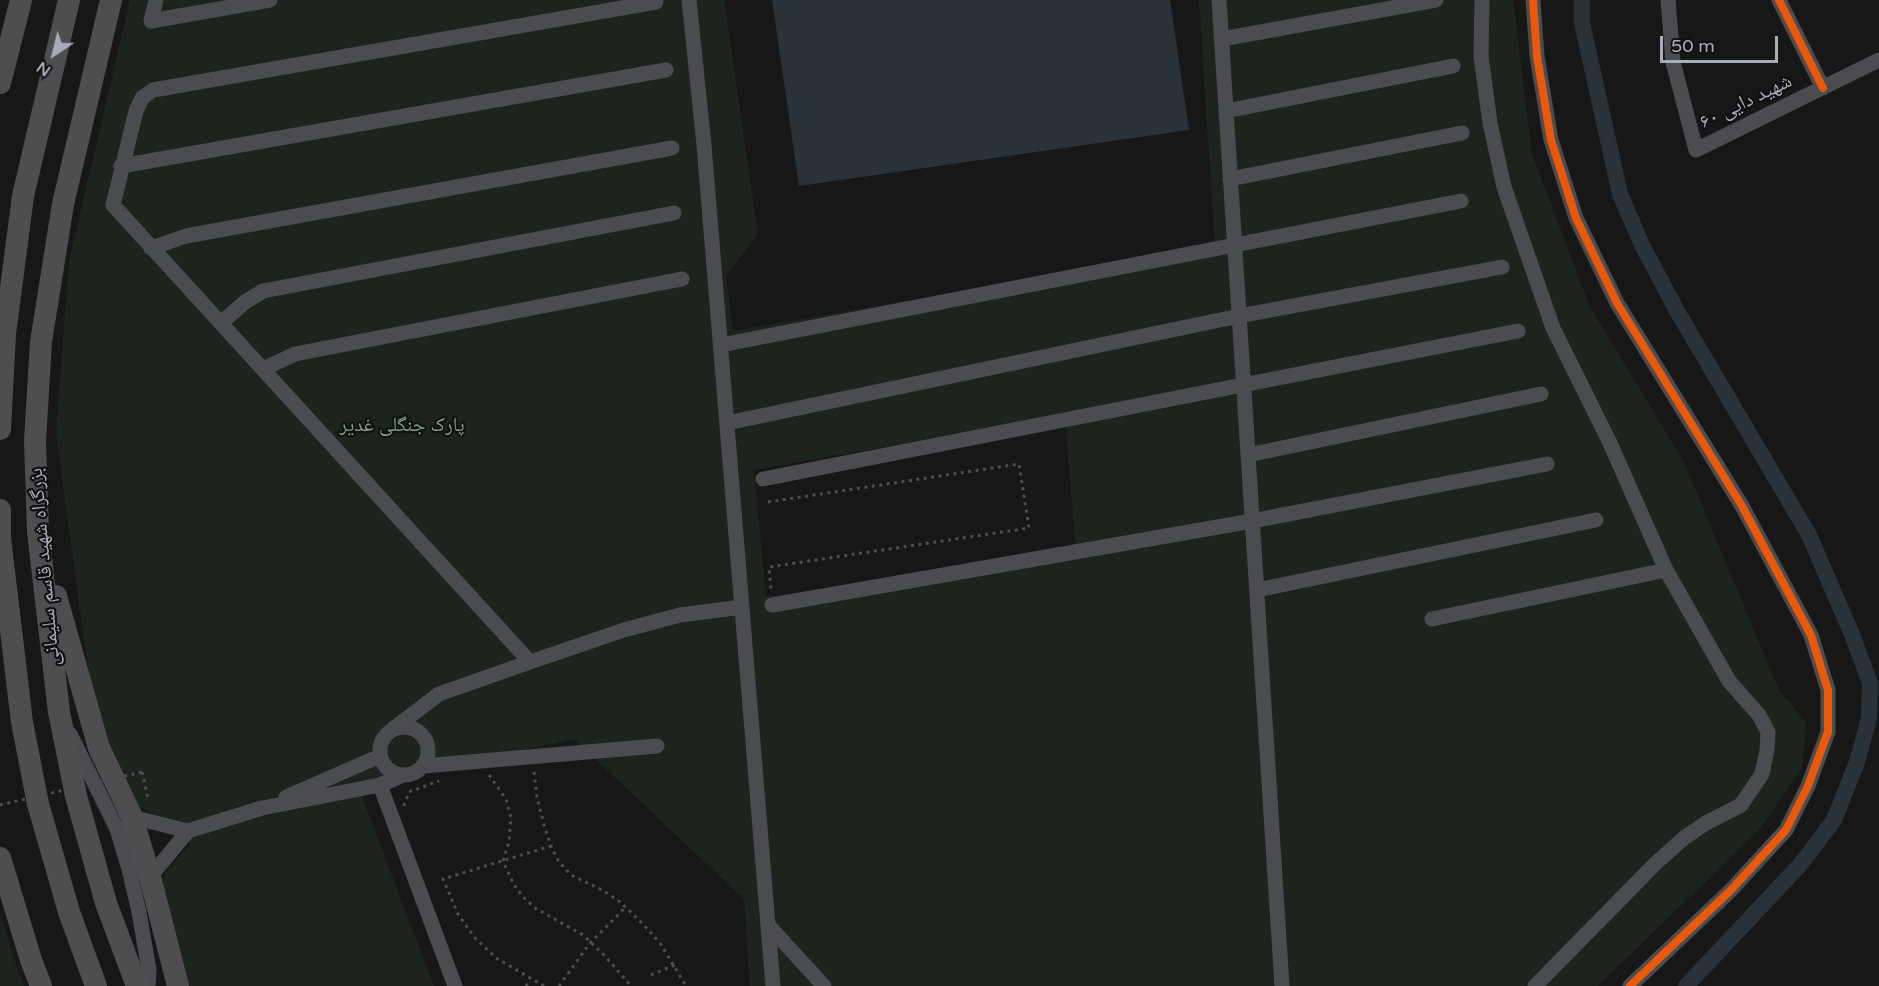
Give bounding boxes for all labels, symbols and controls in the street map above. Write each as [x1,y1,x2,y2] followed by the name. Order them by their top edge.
[24,24,84,84] north arrow
[1663,24,1782,62] scale bar
[1671,35,1715,57] text: 50 m
[33,57,55,81] text: N
[1696,69,1796,135] street label: شهید دایی ۶۰
[339,414,465,438] park label: پارک جنگلی غدیر
[24,467,66,667] street label: بزرگراه شهید قاسم سلیمانی

